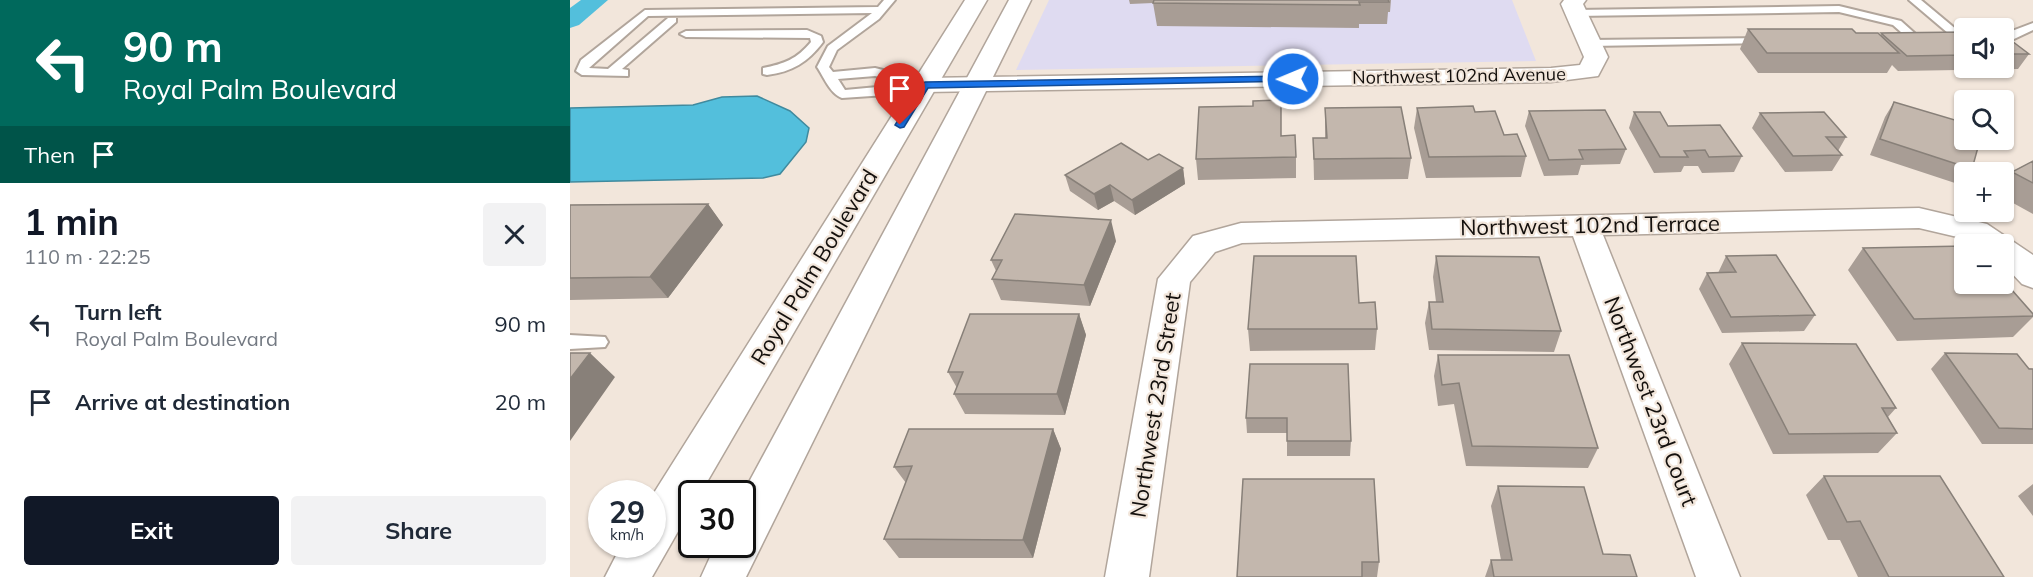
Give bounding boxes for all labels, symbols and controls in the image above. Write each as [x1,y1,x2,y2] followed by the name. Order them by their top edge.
[1954,18,2014,294] map controls
[1954,18,2014,78] button: sound
[123,20,223,73] text: 90 m
[24,24,102,102] icon: left
[1261,47,1325,111] position arrow
[1352,62,1566,89] street label: Northwest 102nd Avenue
[874,63,925,125] pin
[123,72,397,106] text: Royal Palm Boulevard
[883,72,916,105] icon: arrive
[1954,90,2014,150] button: search
[87,138,120,171] icon: arrive
[24,141,75,169] text: Then
[1954,162,2014,222] button: +
[744,164,884,370] street label: Royal Palm Boulevard
[24,199,119,244] text: 1 min
[483,203,546,266] button: close
[1460,209,1720,241] street label: Northwest 102nd Terrace
[1954,234,2014,294] button: −
[24,244,150,269] text: 110 m · 22:25
[1123,290,1187,519] street label: Northwest 23rd Street
[1598,292,1704,510] street label: Northwest 23rd Court
[75,298,162,326] text: Turn left
[24,308,57,341] icon: left
[495,310,546,338] text: 90 m
[75,326,278,351] text: Royal Palm Boulevard
[24,386,57,419] icon: arrive
[75,388,290,416] text: Arrive at destination
[495,388,546,416] text: 20 m
[678,480,756,558] speed limit sign: 30
[609,493,645,531] text: 29
[24,496,279,565] button: Exit
[291,496,546,565] button: Share
[610,525,644,544] text: km/h

